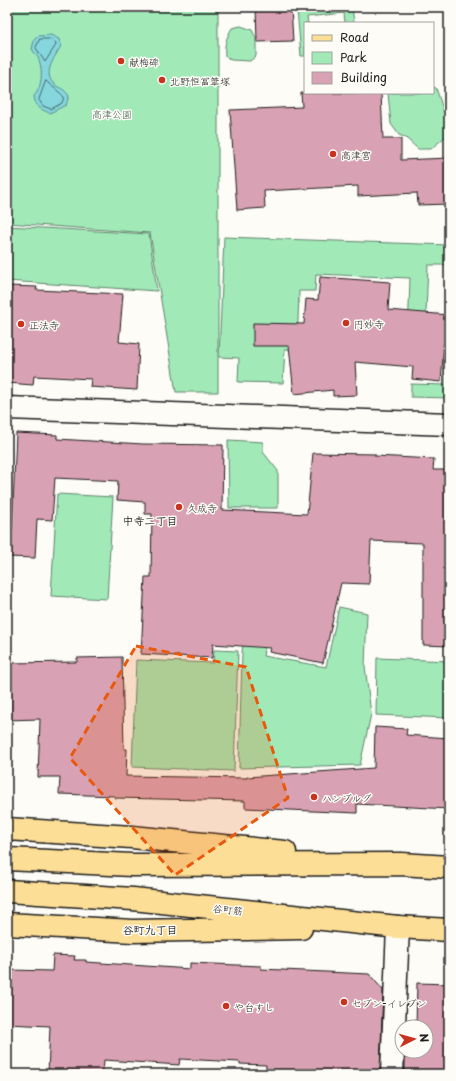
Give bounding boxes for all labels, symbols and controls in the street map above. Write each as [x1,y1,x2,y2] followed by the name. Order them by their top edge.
[304,22,434,94] legend
[340,28,369,46] text: Road
[340,48,367,66] text: Park
[129,54,159,69] place label: 献梅碑
[116,56,126,66] marker: 献梅碑
[340,68,387,86] text: Building
[170,73,230,88] place label: 北野恒冨筆塚
[157,75,167,85] marker: 北野恒冨筆塚
[92,106,132,121] park label: 高津公園
[341,147,371,162] place label: 高津宮
[328,149,338,159] marker: 高津宮
[354,316,384,331] place label: 円妙寺
[29,317,59,332] place label: 正法寺
[341,318,351,328] marker: 円妙寺
[16,319,26,329] marker: 正法寺
[187,500,217,515] place label: 久成寺
[174,502,184,512] marker: 久成寺
[123,512,178,529] district label: 中寺二丁目
[322,790,371,805] place label: ハンブルグ
[309,792,319,802] marker: ハンブルグ
[212,900,244,918] street label: 谷町筋
[123,921,178,938] district label: 谷町九丁目
[352,995,427,1010] place label: セブン-イレブン
[339,997,349,1007] marker: セブン-イレブン
[234,999,274,1014] place label: や台すし
[221,1001,231,1011] marker: や台すし
[394,1019,434,1059] north arrow
[416,1033,433,1043] text: N

